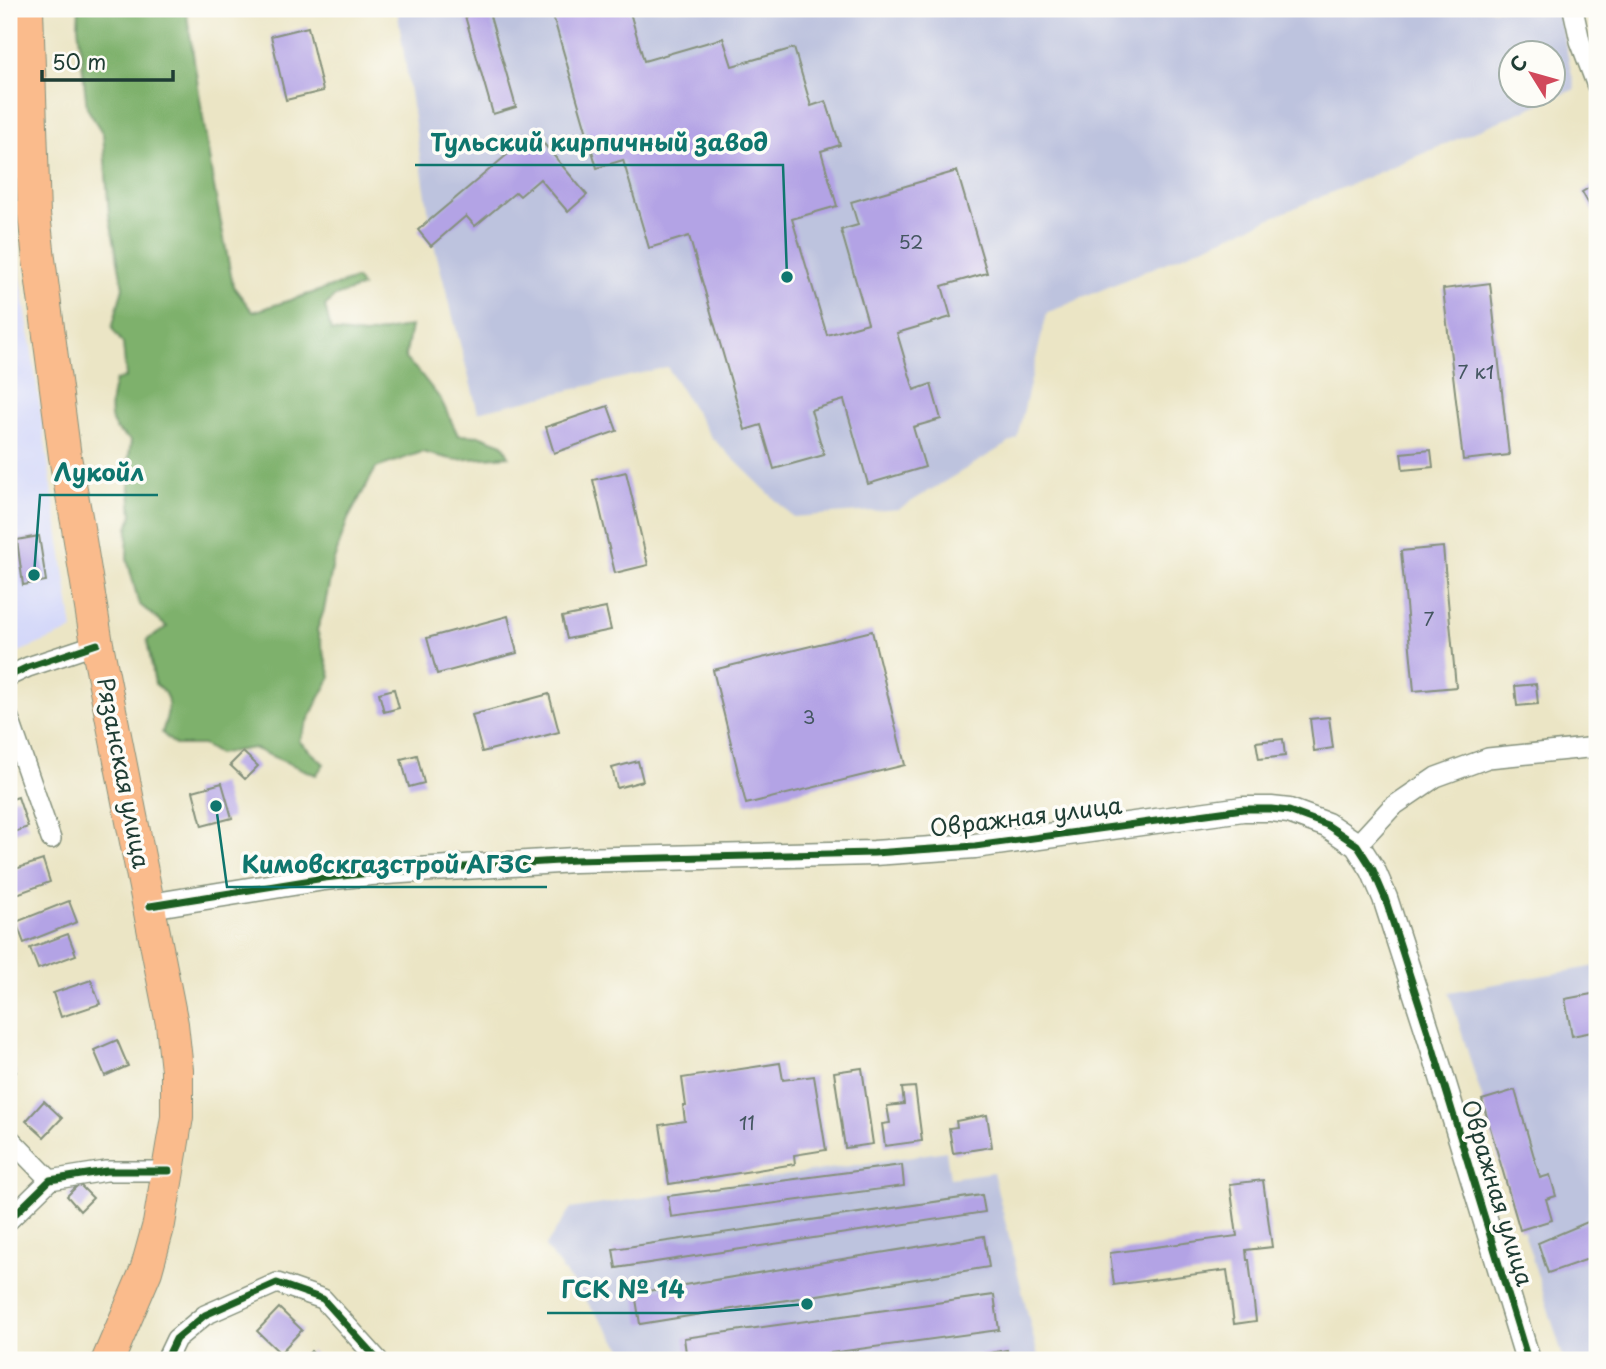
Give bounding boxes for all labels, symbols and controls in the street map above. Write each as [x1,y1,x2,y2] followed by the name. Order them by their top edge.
[42,38,173,82] scale bar
[1498,38,1568,108] north arrow
[52,45,106,77] text: 50 m
[1502,49,1533,77] text: С
[415,120,783,165] callout: Тульский кирпичный завод
[430,123,768,159] text: Тульский кирпичный завод
[898,227,924,255] house number: 52
[1458,357,1494,385] house number: 7 к1
[40,450,158,495] callout: Лукойл
[54,453,144,489] text: Лукойл
[1424,604,1435,632] house number: 7
[89,674,160,872] street label: Рязанская улица
[803,702,815,730] house number: 3
[928,786,1124,845] street label: Овражная улица
[227,842,547,887] callout: Кимовскгазстрой АГЗС
[242,845,532,881] text: Кимовскгазстрой АГЗС
[1453,1095,1544,1291] street label: Овражная улица
[739,1108,755,1136] house number: 11
[547,1268,698,1313] callout: ГСК № 14
[561,1270,685,1306] text: ГСК № 14

